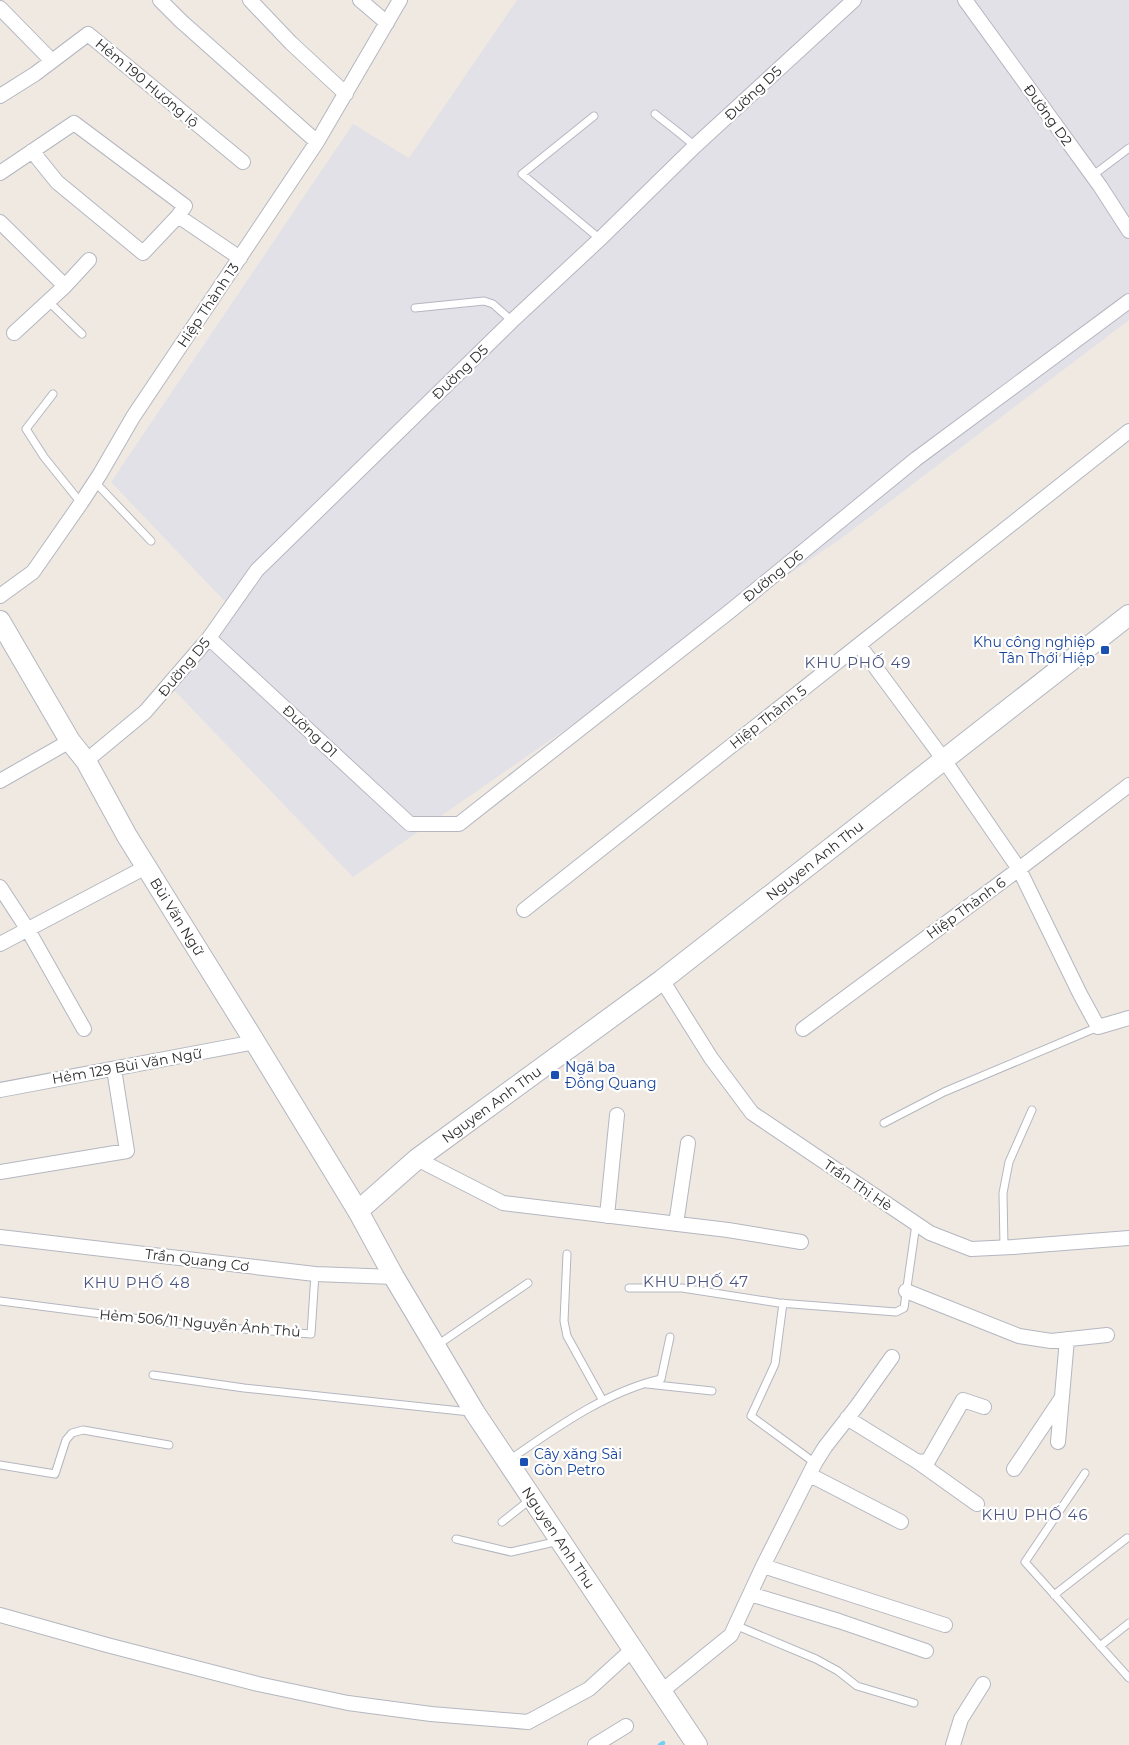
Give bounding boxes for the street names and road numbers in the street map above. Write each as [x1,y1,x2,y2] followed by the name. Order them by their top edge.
[92,34,203,132] street label: Hẻm 190 Hương lộ
[721,62,785,124] street label: Đường D5
[1020,81,1076,149] street label: Đường D2
[173,259,243,351] street label: Hiệp Thành 13
[428,341,492,403] street label: Đường D5
[739,546,807,606] street label: Đường D6
[154,634,214,700] street label: Đường D5
[726,681,810,753] street label: Hiệp Thành 5
[279,701,341,761] street label: Đường D1
[762,817,867,904] street label: Nguyen Anh Thu
[923,873,1010,943] street label: Hiệp Thành 6
[146,874,208,959] street label: Bùi Văn Ngữ
[51,1044,204,1088] street label: Hẻm 129 Bùi Văn Ngữ
[438,1062,545,1147] street label: Nguyen Anh Thu
[820,1155,896,1215] street label: Trần Thị Hè
[144,1245,250,1275] street label: Trần Quang Cơ
[99,1305,301,1341] street label: Hẻm 506/11 Nguyễn Ảnh Thủ
[518,1483,599,1592] street label: Nguyen Anh Thu

